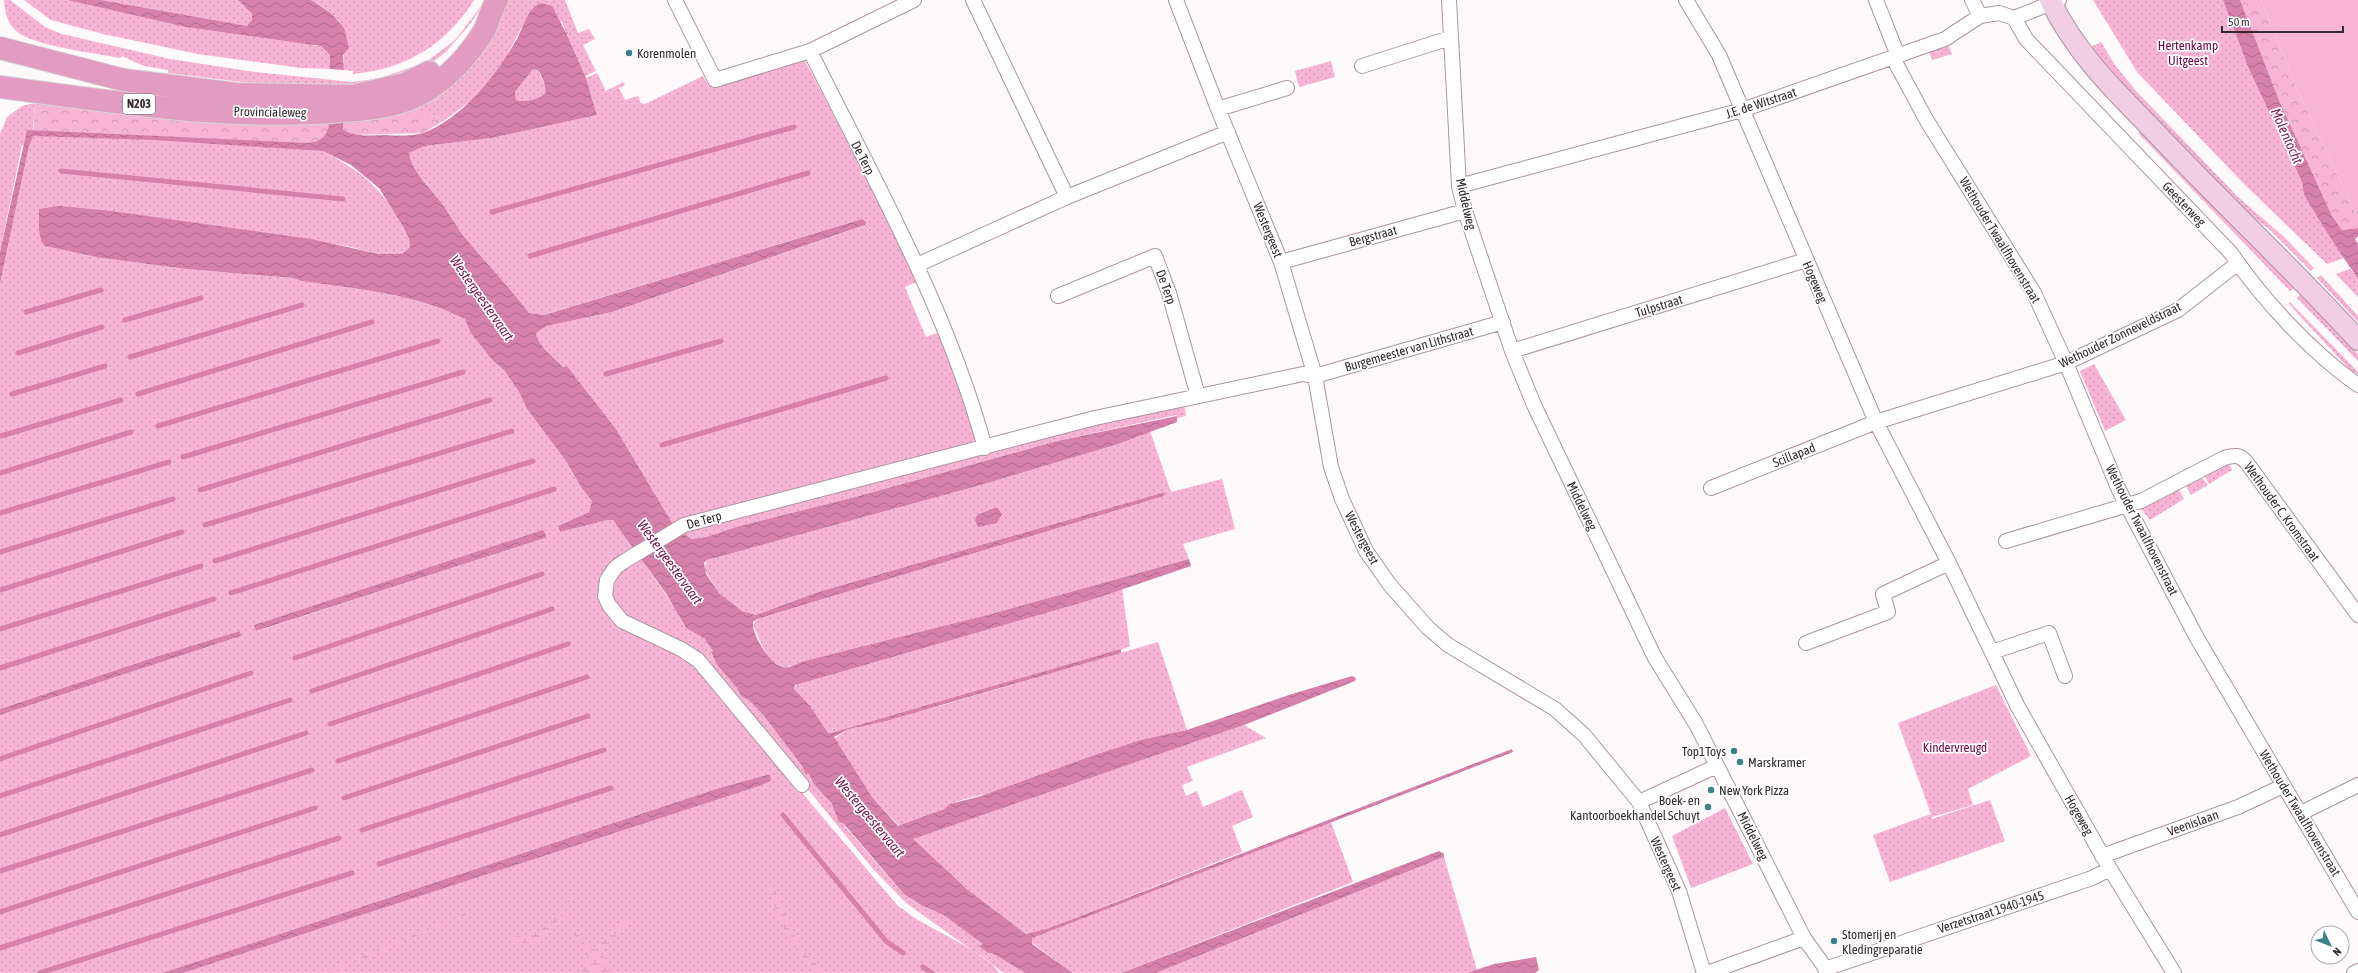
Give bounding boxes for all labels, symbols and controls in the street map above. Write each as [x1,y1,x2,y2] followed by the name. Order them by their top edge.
[2222,8,2343,34] scale bar
[2228,15,2250,29] text: 50 m
[2158,38,2218,68] park label: Hertenkamp Uitgeest
[637,46,696,61] place label: Korenmolen
[624,48,634,58] marker: Korenmolen
[1724,84,1799,122] street label: J.E. de Witstraat
[123,94,155,114] road number: N203
[233,104,307,120] street label: Provincialeweg
[2268,106,2306,166] water label: Molentocht
[848,139,878,177] street label: De Terp
[1956,174,2044,306] street label: Wethouder Twaalfhovenstraat
[1453,177,1479,232] street label: Middelweg
[2159,179,2209,230] street label: Geesterweg
[1250,200,1286,260] street label: Westergeest
[1347,222,1399,250] street label: Bergstraat
[447,253,517,343] water label: Westergeestervaart
[1800,259,1831,306] street label: Hogeweg
[1153,268,1179,306] street label: De Terp
[1634,292,1685,320] street label: Tulpstraat
[2057,299,2184,371] street label: Wethouder Zonneveldstraat
[1343,323,1475,375] street label: Burgemeester van Lithstraat
[1771,440,1817,470] street label: Scillapad
[2241,460,2323,565] street label: Wethouder C. Kromstraat
[2103,462,2182,598] street label: Wethouder Twaalfhovenstraat
[1564,479,1600,533] street label: Middelweg
[685,508,723,532] street label: De Terp
[1342,509,1382,567] street label: Westergeest
[634,517,706,607] water label: Westergeestervaart
[1923,740,1987,755] park label: Kindervreugd
[1682,744,1726,759] place label: Top1Toys
[1729,746,1739,756] marker: Top1Toys
[2256,747,2344,879] street label: Wethouder Twaalfhovenstraat
[1748,755,1806,770] place label: Marskramer
[1735,757,1745,767] marker: Marskramer
[832,774,908,860] water label: Westergeestervaart
[1719,783,1789,798] place label: New York Pizza
[1706,785,1716,795] marker: New York Pizza
[2062,792,2097,838] street label: Hogeweg
[1570,793,1700,823] place label: Boek- en Kantoorboekhandel Schuyt
[1703,802,1713,812] marker: Boek- en Kantoorboekhandel Schuyt
[2165,807,2221,839] street label: Veenislaan
[1734,809,1772,863] street label: Middelweg
[1647,835,1685,894] street label: Westergeest
[1936,888,2046,936] street label: Verzetstraat 1940-1945
[2310,925,2350,965] north arrow
[1842,927,1923,957] place label: Stomerij en Kledingreparatie
[1829,936,1839,946] marker: Stomerij en Kledingreparatie
[2331,945,2344,958] text: N

